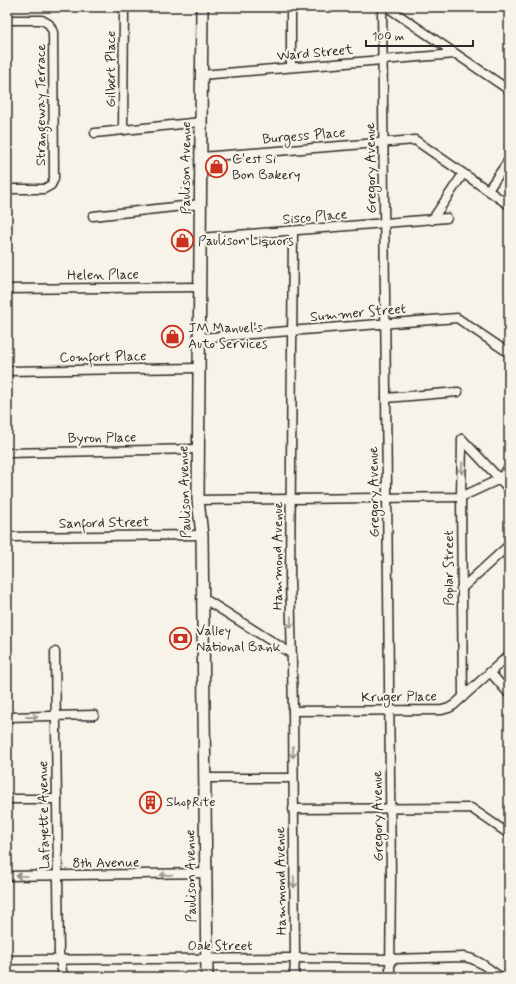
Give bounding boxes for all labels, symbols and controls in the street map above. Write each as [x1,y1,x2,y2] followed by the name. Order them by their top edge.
[366,22,473,48] scale bar
[372,29,404,45] text: 100 m
[102,31,120,107] street label: Gilbert Place
[276,41,355,65] street label: Ward Street
[32,44,52,166] street label: Strangeway Terrace
[177,122,195,214] street label: Paulison Avenue
[361,122,382,214] street label: Gregory Avenue
[262,123,346,150] street label: Burgess Place
[232,150,301,184] place label: C'est Si Bon Bakery
[204,154,230,180] shop icon: C'est Si Bon Bakery
[282,205,348,229] street label: Sisco Place
[170,228,196,254] shop icon: Paulison Liquors
[198,232,294,250] place label: Paulison Liquors
[67,265,139,285] street label: Helen Place
[309,300,407,326] street label: Summer Street
[188,319,268,353] place label: JM Manuel's Auto Services
[159,323,185,349] shop icon: JM Manuel's Auto Services
[59,347,147,369] street label: Comfort Place
[67,428,137,448] street label: Byron Place
[174,445,196,539] street label: Paulison Avenue
[364,446,385,538] street label: Gregory Avenue
[458,461,466,474] one-way arrow
[269,501,287,610] street label: Hammond Avenue
[59,513,150,535] street label: Sanford Street
[440,530,458,606] street label: Poplar Street
[287,615,295,628] one-way arrow
[196,622,281,656] place label: Valley National Bank
[167,626,193,652] bank icon: Valley National Bank
[361,687,437,708] street label: Kruger Place
[25,713,38,721] one-way arrow
[289,745,297,758] one-way arrow
[34,761,54,869] street label: Lafayette Avenue
[368,770,389,862] street label: Gregory Avenue
[138,789,164,815] building icon: ShopRite
[166,793,216,811] place label: ShopRite
[271,826,291,935] street label: Hammond Avenue
[181,829,201,923] street label: Paulison Avenue
[72,853,140,873] street label: 8th Avenue
[160,871,173,878] one-way arrow
[16,872,29,880] one-way arrow
[290,875,298,888] one-way arrow
[188,937,252,955] street label: Oak Street

